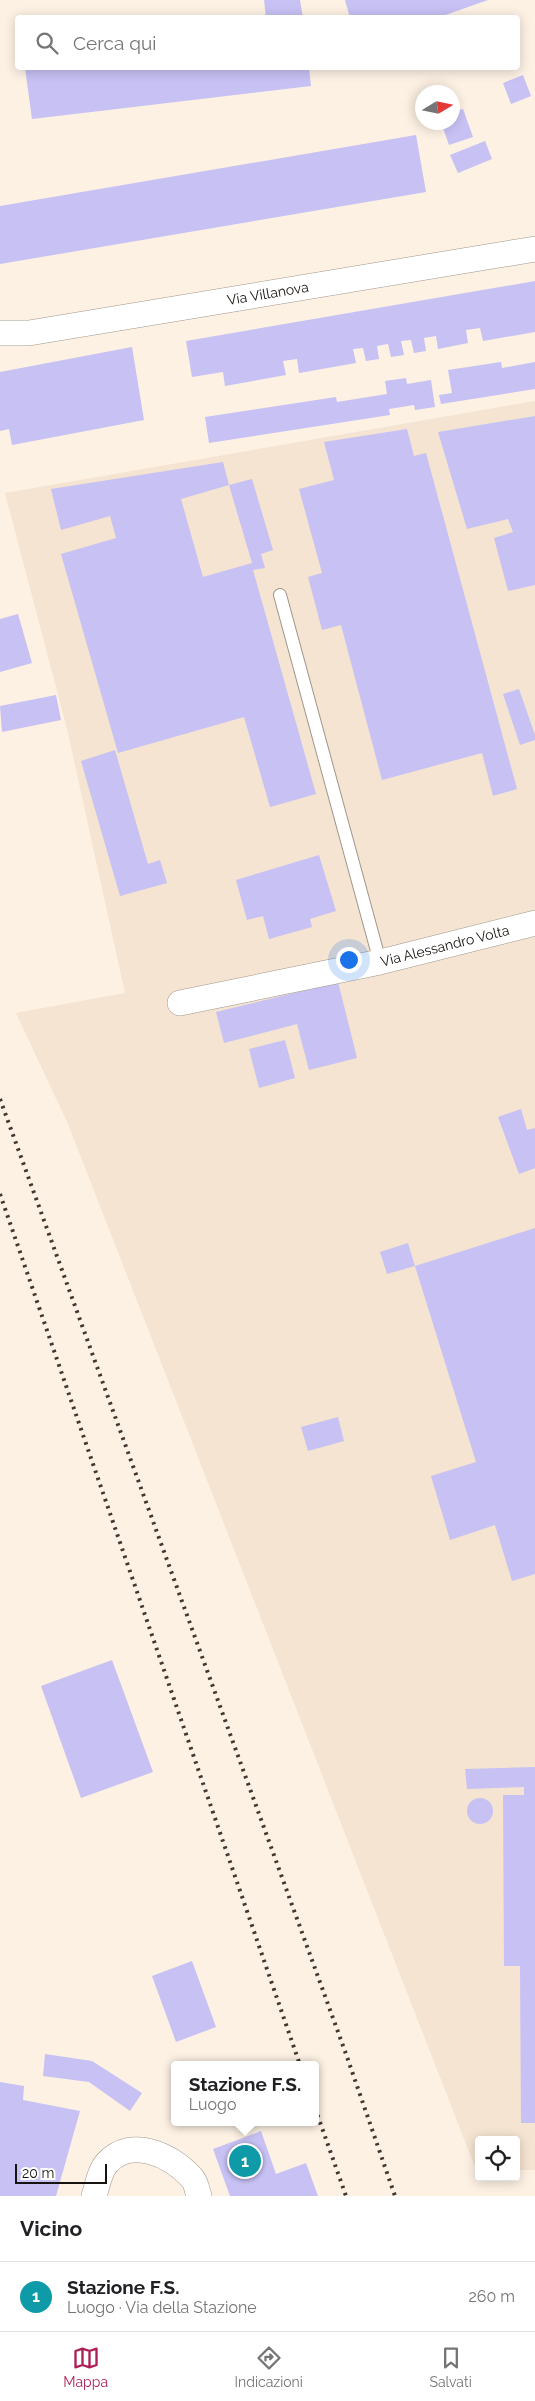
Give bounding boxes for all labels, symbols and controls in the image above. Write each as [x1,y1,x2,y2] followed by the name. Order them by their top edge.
[15,15,520,70] search box
[33,29,61,57] icon: search
[73,32,156,54] text: Cerca qui
[415,85,460,130] north arrow
[226,279,310,308] street label: Via Villanova
[379,922,511,970] street label: Via Alessandro Volta
[336,947,362,973] your location
[171,2061,319,2126] popup
[189,2073,301,2095] text: Stazione F.S.
[189,2095,237,2114] text: Luogo
[475,2136,520,2181] map controls
[475,2136,520,2181] button: locate
[229,2142,261,2180] pin: 1
[15,2161,108,2184] scale bar
[22,2165,54,2181] text: 20 m
[20,2216,82,2241] text: Vicino
[67,2276,179,2298] text: Stazione F.S.
[32,2287,40,2306] text: 1
[468,2287,515,2306] text: 260 m
[67,2298,257,2317] text: Luogo · Via della Stazione
[63,2344,108,2390] tab: Mappa
[235,2344,303,2390] tab: Indicazioni
[429,2344,472,2390] tab: Salvati

